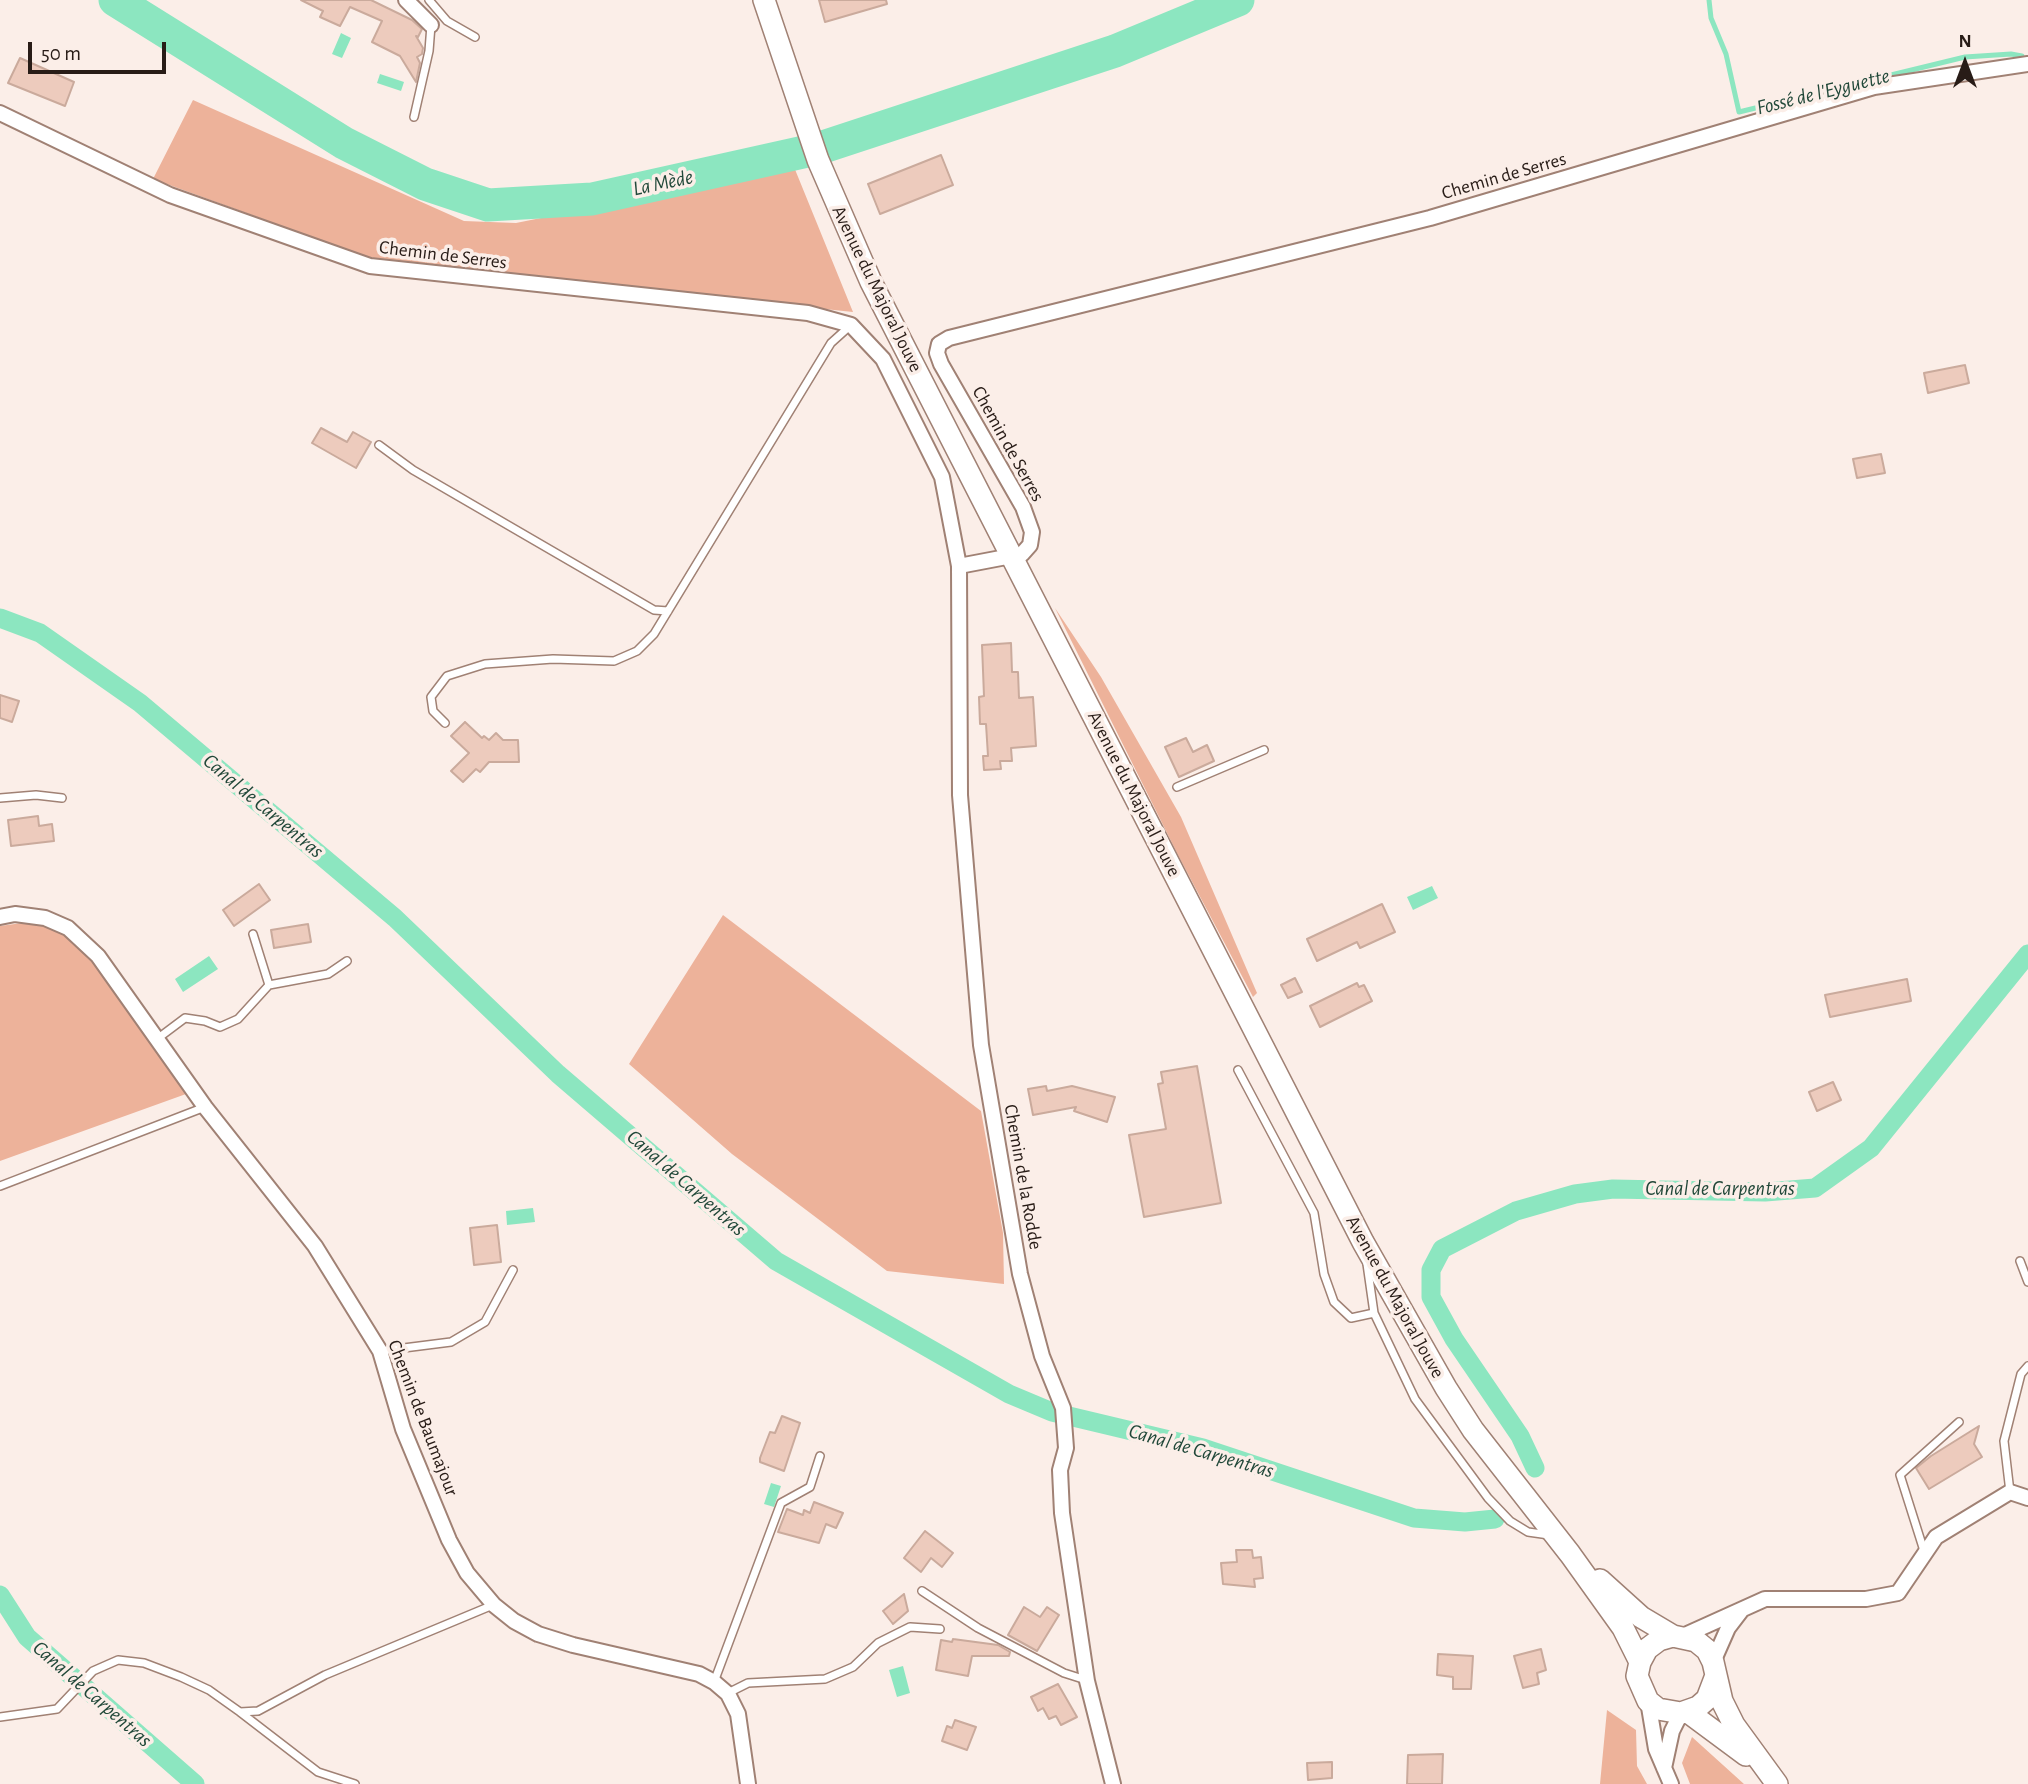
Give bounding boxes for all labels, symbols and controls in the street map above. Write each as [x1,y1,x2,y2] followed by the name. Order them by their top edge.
[32,28,170,72] scale bar
[1930,28,2000,98] north arrow
[1958,32,1972,51] text: N
[41,43,81,64] text: 50 m
[1754,63,1892,121] water label: Fossé de l'Eyguette
[1439,147,1569,205] street label: Chemin de Serres
[631,164,695,202] water label: La Mède
[827,202,927,376] street label: Avenue du Majoral Jouve
[378,236,508,274] street label: Chemin de Serres
[967,382,1049,506] street label: Chemin de Serres
[1082,708,1186,880] street label: Avenue du Majoral Jouve
[198,748,328,864] water label: Canal de Carpentras
[999,1103,1047,1251] street label: Chemin de la Rodde
[621,1124,751,1242] water label: Canal de Carpentras
[1645,1176,1795,1202] water label: Canal de Carpentras
[1341,1212,1449,1382] street label: Avenue du Majoral Jouve
[383,1337,463,1499] street label: Chemin de Baumajour
[1126,1418,1276,1484] water label: Canal de Carpentras
[27,1635,157,1753] water label: Canal de Carpentras

